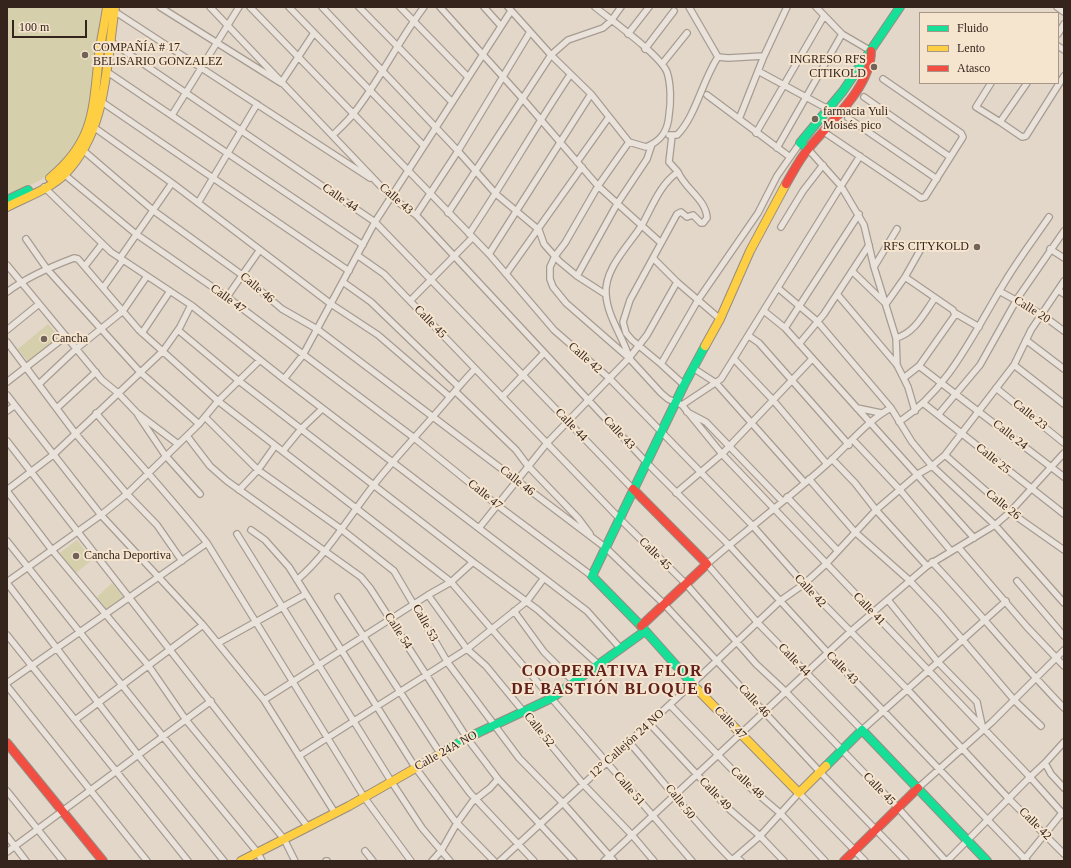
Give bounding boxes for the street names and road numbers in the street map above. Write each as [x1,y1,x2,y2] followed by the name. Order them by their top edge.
[376,180,416,218] street label: Calle 43
[319,181,361,215] street label: Calle 44
[237,270,277,306] street label: Calle 46
[207,281,249,317] street label: Calle 47
[1011,293,1053,327] street label: Calle 20
[411,302,449,342] street label: Calle 45
[565,339,605,377] street label: Calle 42
[1010,397,1050,433] street label: Calle 23
[552,405,590,445] street label: Calle 44
[600,413,638,453] street label: Calle 43
[990,417,1030,453] street label: Calle 24
[973,441,1013,477] street label: Calle 25
[497,463,537,499] street label: Calle 46
[465,477,505,513] street label: Calle 47
[983,487,1023,523] street label: Calle 26
[636,535,674,573] street label: Calle 45
[791,571,829,611] street label: Calle 42
[850,589,888,629] street label: Calle 41
[409,602,441,644] street label: Calle 53
[381,610,415,652] street label: Calle 54
[775,640,813,680] street label: Calle 44
[823,648,861,688] street label: Calle 43
[735,681,773,721] street label: Calle 46
[711,703,749,743] street label: Calle 47
[587,707,667,781] street label: 12° Callejón 24 NO
[521,710,557,750] street label: Calle 52
[412,728,480,774] street label: Calle 24A NO
[727,764,767,802] street label: Calle 48
[610,769,648,809] street label: Calle 51
[860,769,898,809] street label: Calle 45
[696,774,734,814] street label: Calle 49
[662,782,698,822] street label: Calle 50
[1016,805,1054,843] street label: Calle 42

